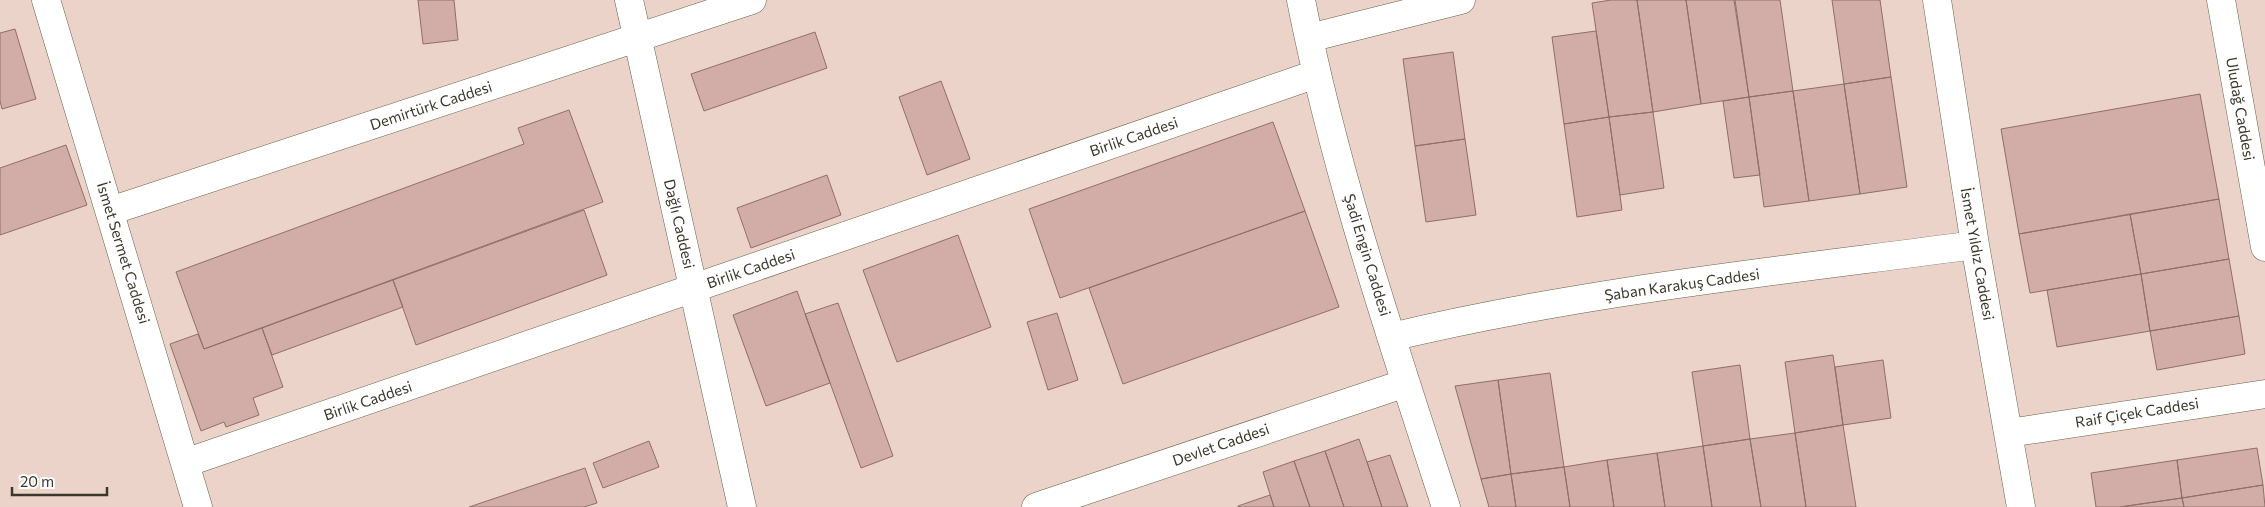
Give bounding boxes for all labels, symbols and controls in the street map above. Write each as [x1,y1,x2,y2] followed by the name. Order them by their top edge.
[2223,56,2259,162] street label: Uludağ Caddesi
[367,77,494,133] street label: Demirtürk Caddesi
[1087,113,1180,160] street label: Birlik Caddesi
[661,177,699,270] street label: Dağlı Caddesi
[94,180,154,326] street label: İsmet Sermet Caddesi
[1957,186,1999,322] street label: İsmet Yıldız Caddesi
[1341,191,1395,318] street label: Şadi Engin Caddesi
[704,245,797,292] street label: Birlik Caddesi
[1603,264,1761,304] street label: Şaban Karakuş Caddesi
[321,377,414,424] street label: Birlik Caddesi
[2074,393,2200,431] street label: Raif Çiçek Caddesi
[1170,419,1271,469] street label: Devlet Caddesi
[12,464,108,496] scale bar
[20,472,54,490] text: 20 m

